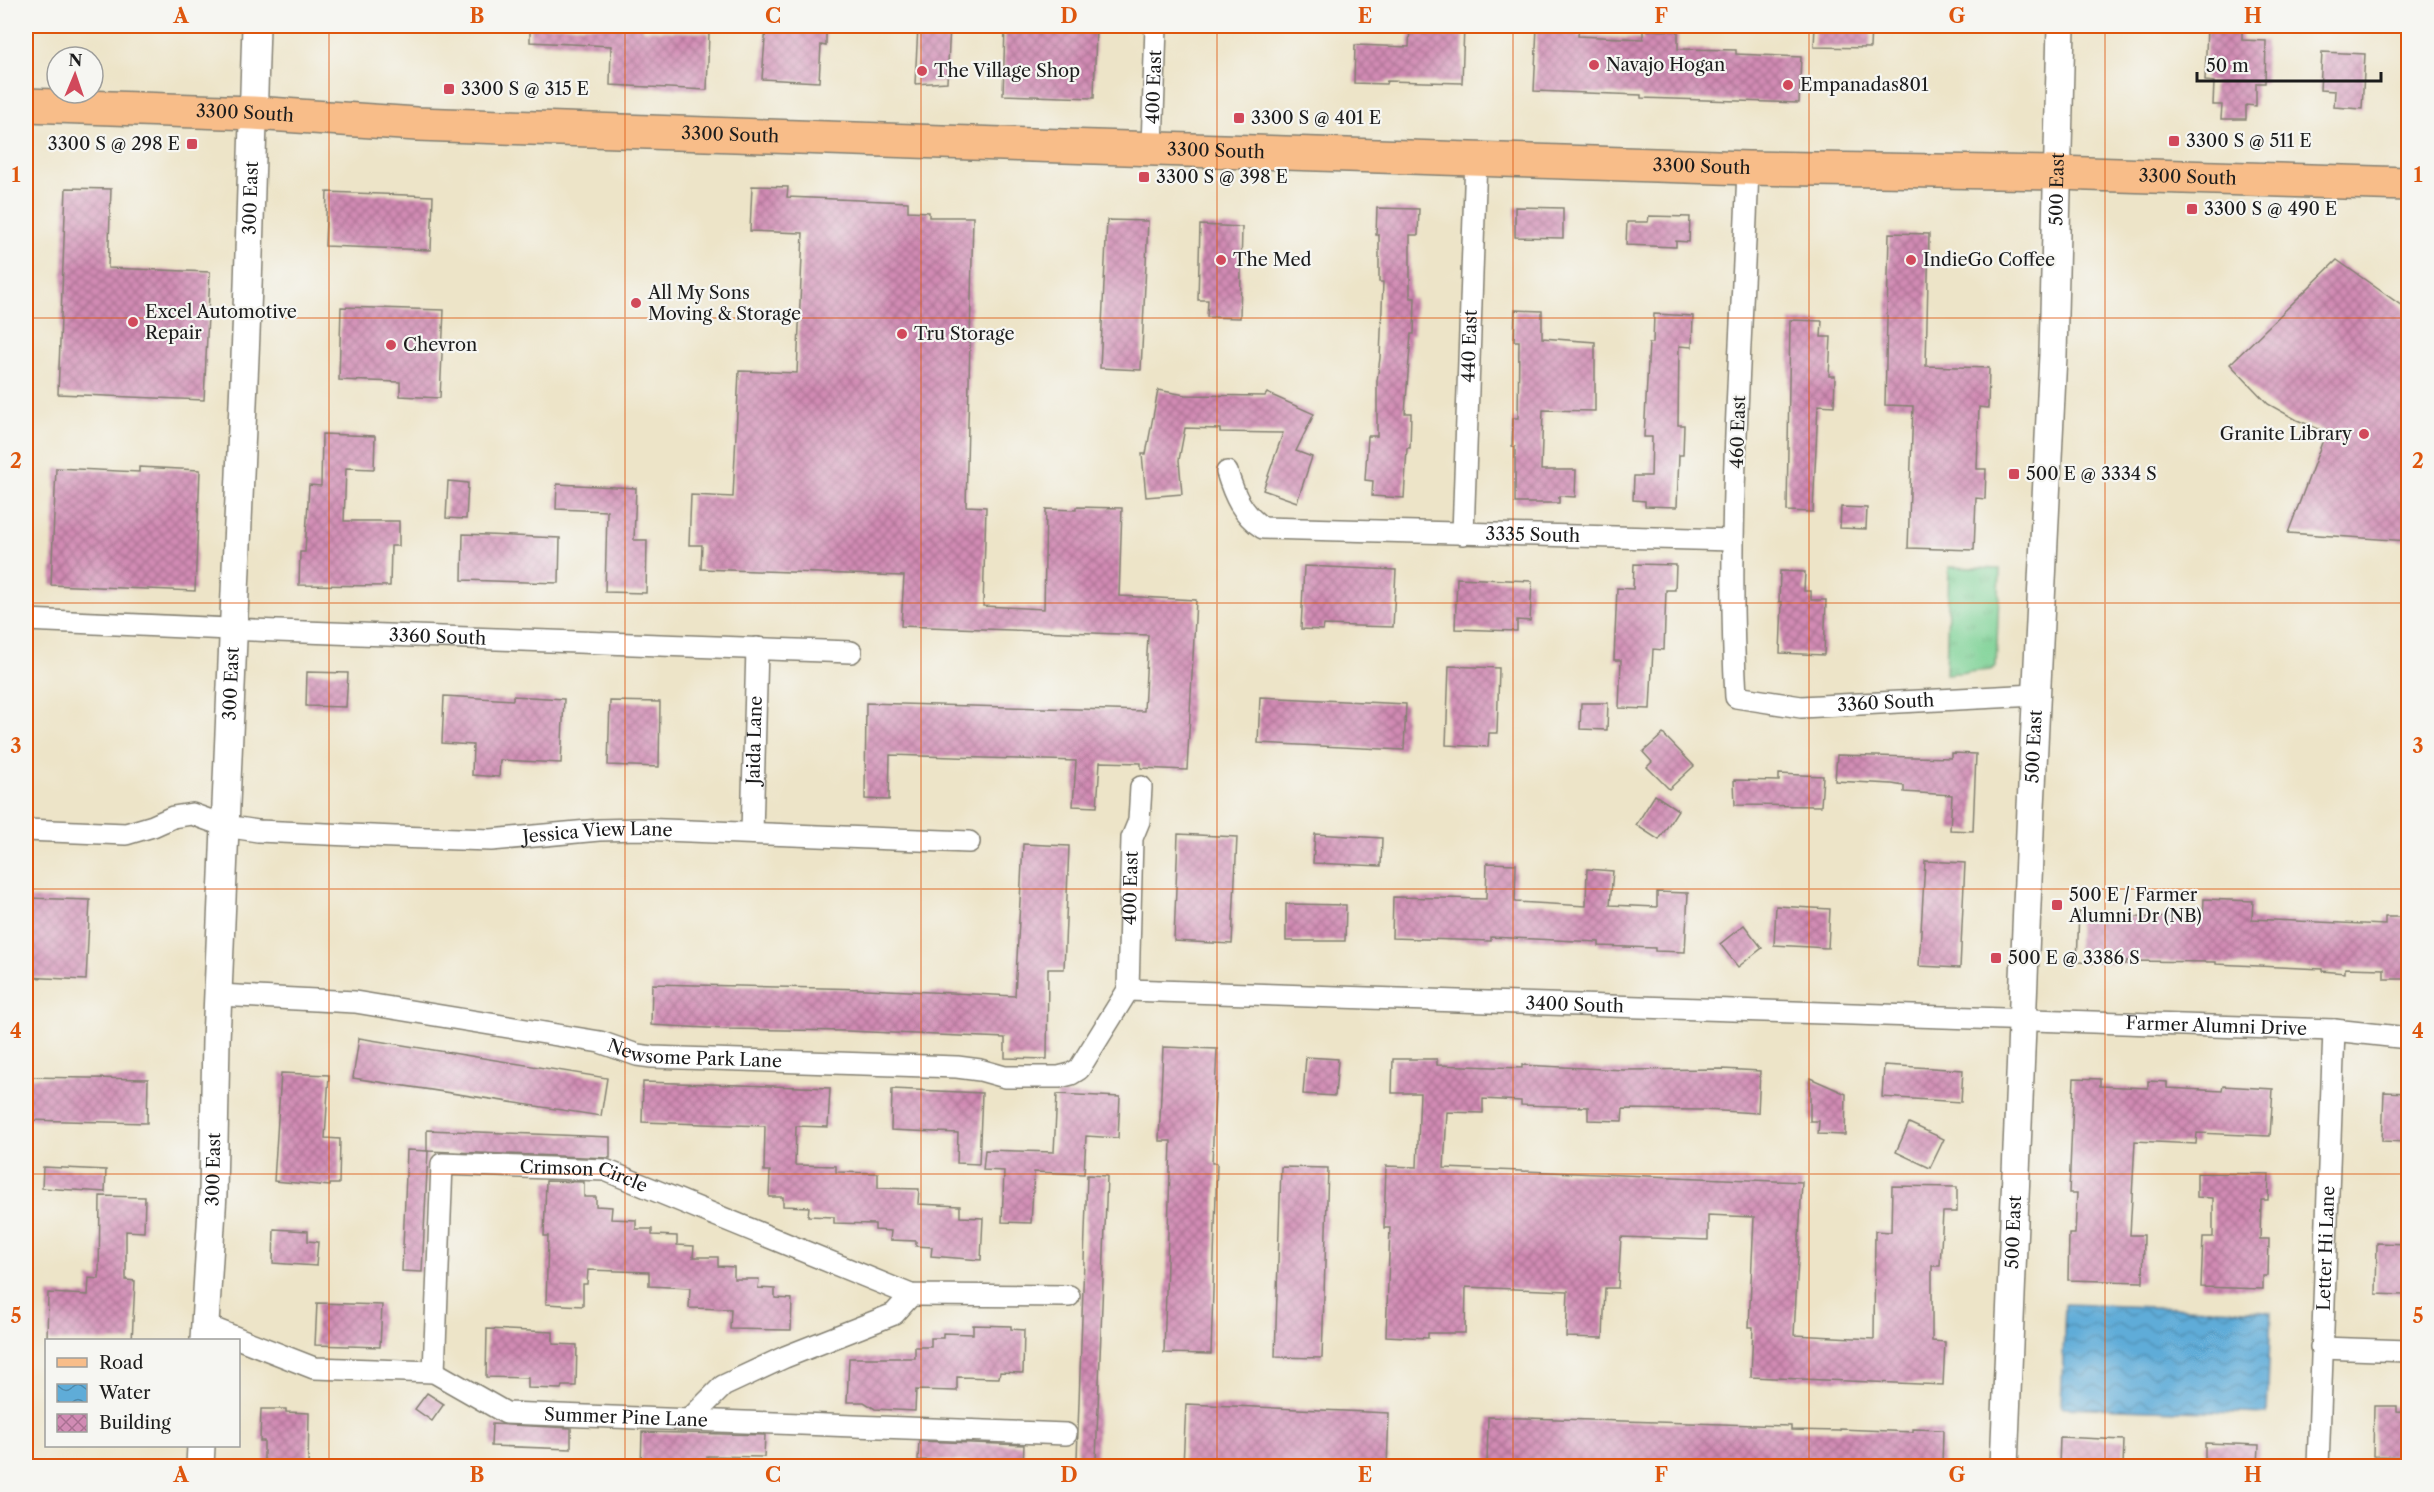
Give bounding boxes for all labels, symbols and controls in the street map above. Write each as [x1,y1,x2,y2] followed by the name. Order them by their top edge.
[172,4,189,28] text: A
[470,4,485,28] text: B
[765,4,781,28] text: C
[1060,4,1078,28] text: D
[1358,4,1372,28] text: E
[1654,4,1668,28] text: F
[1949,4,1966,28] text: G
[2244,4,2262,28] text: H
[45,45,105,105] north arrow
[2197,45,2382,83] scale bar
[1142,49,1166,124] street label: 400 East
[68,50,83,70] text: N
[1606,54,1725,76] place label: Navajo Hogan
[2206,55,2249,77] text: 50 m
[1587,58,1601,72] marker: Navajo Hogan
[934,60,1080,82] place label: The Village Shop
[915,64,929,78] marker: The Village Shop
[1800,74,1929,96] place label: Empanadas801
[461,78,589,100] place label: 3300 S @ 315 E
[1781,78,1795,92] marker: Empanadas801
[442,82,456,96] marker: 3300 S @ 315 E
[195,100,295,127] street label: 3300 South
[1251,107,1381,129] place label: 3300 S @ 401 E
[1232,111,1246,125] marker: 3300 S @ 401 E
[681,122,780,147] street label: 3300 South
[2186,130,2312,152] place label: 3300 S @ 511 E
[48,133,180,155] place label: 3300 S @ 298 E
[2167,134,2181,148] marker: 3300 S @ 511 E
[185,137,199,151] marker: 3300 S @ 298 E
[1167,138,1265,163] street label: 3300 South
[2045,152,2069,226] street label: 500 East
[1652,154,1751,179] street label: 3300 South
[239,160,263,235] street label: 300 East
[12,163,21,187] text: 1
[2414,163,2423,187] text: 1
[2138,165,2237,190] street label: 3300 South
[1156,166,1288,188] place label: 3300 S @ 398 E
[1137,170,1151,184] marker: 3300 S @ 398 E
[2204,198,2337,220] place label: 3300 S @ 490 E
[2185,202,2199,216] marker: 3300 S @ 490 E
[1233,249,1311,271] place label: The Med
[1923,249,2055,271] place label: IndieGo Coffee
[1214,253,1228,267] marker: The Med
[1904,253,1918,267] marker: IndieGo Coffee
[647,282,801,325] place label: All My Sons Moving & Storage
[629,296,643,310] marker: All My Sons Moving & Storage
[145,301,297,344] place label: Excel Automotive Repair
[1457,309,1482,383] street label: 440 East
[126,315,140,329] marker: Excel Automotive Repair
[914,323,1015,345] place label: Tru Storage
[895,327,909,341] marker: Tru Storage
[403,334,477,356] place label: Chevron
[384,338,398,352] marker: Chevron
[1726,394,1750,469] street label: 460 East
[2220,423,2353,445] place label: Granite Library
[2357,427,2371,441] marker: Granite Library
[10,449,22,473] text: 2
[2412,449,2424,473] text: 2
[2026,463,2157,485] place label: 500 E @ 3334 S
[2007,467,2021,481] marker: 500 E @ 3334 S
[1485,523,1581,547] street label: 3335 South
[389,624,487,650] street label: 3360 South
[219,646,244,721] street label: 300 East
[1837,689,1935,716] street label: 3360 South
[742,695,767,788] street label: Jaida Lane
[2021,709,2047,784] street label: 500 East
[10,734,22,758] text: 3
[2412,734,2424,758] text: 3
[519,818,673,848] street label: Jessica View Lane
[1119,850,1143,925] street label: 400 East
[2068,884,2202,927] place label: 500 E / Farmer Alumni Dr (NB)
[2050,898,2064,912] marker: 500 E / Farmer Alumni Dr (NB)
[2008,947,2140,969] place label: 500 E @ 3386 S
[1989,951,2003,965] marker: 500 E @ 3386 S
[1525,992,1624,1017] street label: 3400 South
[2125,1012,2307,1040] street label: Farmer Alumni Drive
[10,1019,22,1043] text: 4
[2412,1019,2424,1043] text: 4
[605,1035,782,1072] street label: Newsome Park Lane
[201,1132,225,1207] street label: 300 East
[519,1156,651,1197] street label: Crimson Circle
[2313,1185,2339,1311] street label: Letter Hi Lane
[2001,1194,2026,1269] street label: 500 East
[10,1304,22,1328] text: 5
[2412,1304,2424,1328] text: 5
[45,1339,240,1447] legend
[99,1352,144,1374] text: Road
[98,1382,151,1404] text: Water
[544,1403,708,1432] street label: Summer Pine Lane
[99,1412,171,1434] text: Building
[172,1463,189,1487] text: A
[470,1463,485,1487] text: B
[765,1463,781,1487] text: C
[1060,1463,1078,1487] text: D
[1358,1463,1372,1487] text: E
[1654,1463,1668,1487] text: F
[1949,1463,1966,1487] text: G
[2244,1463,2262,1487] text: H

